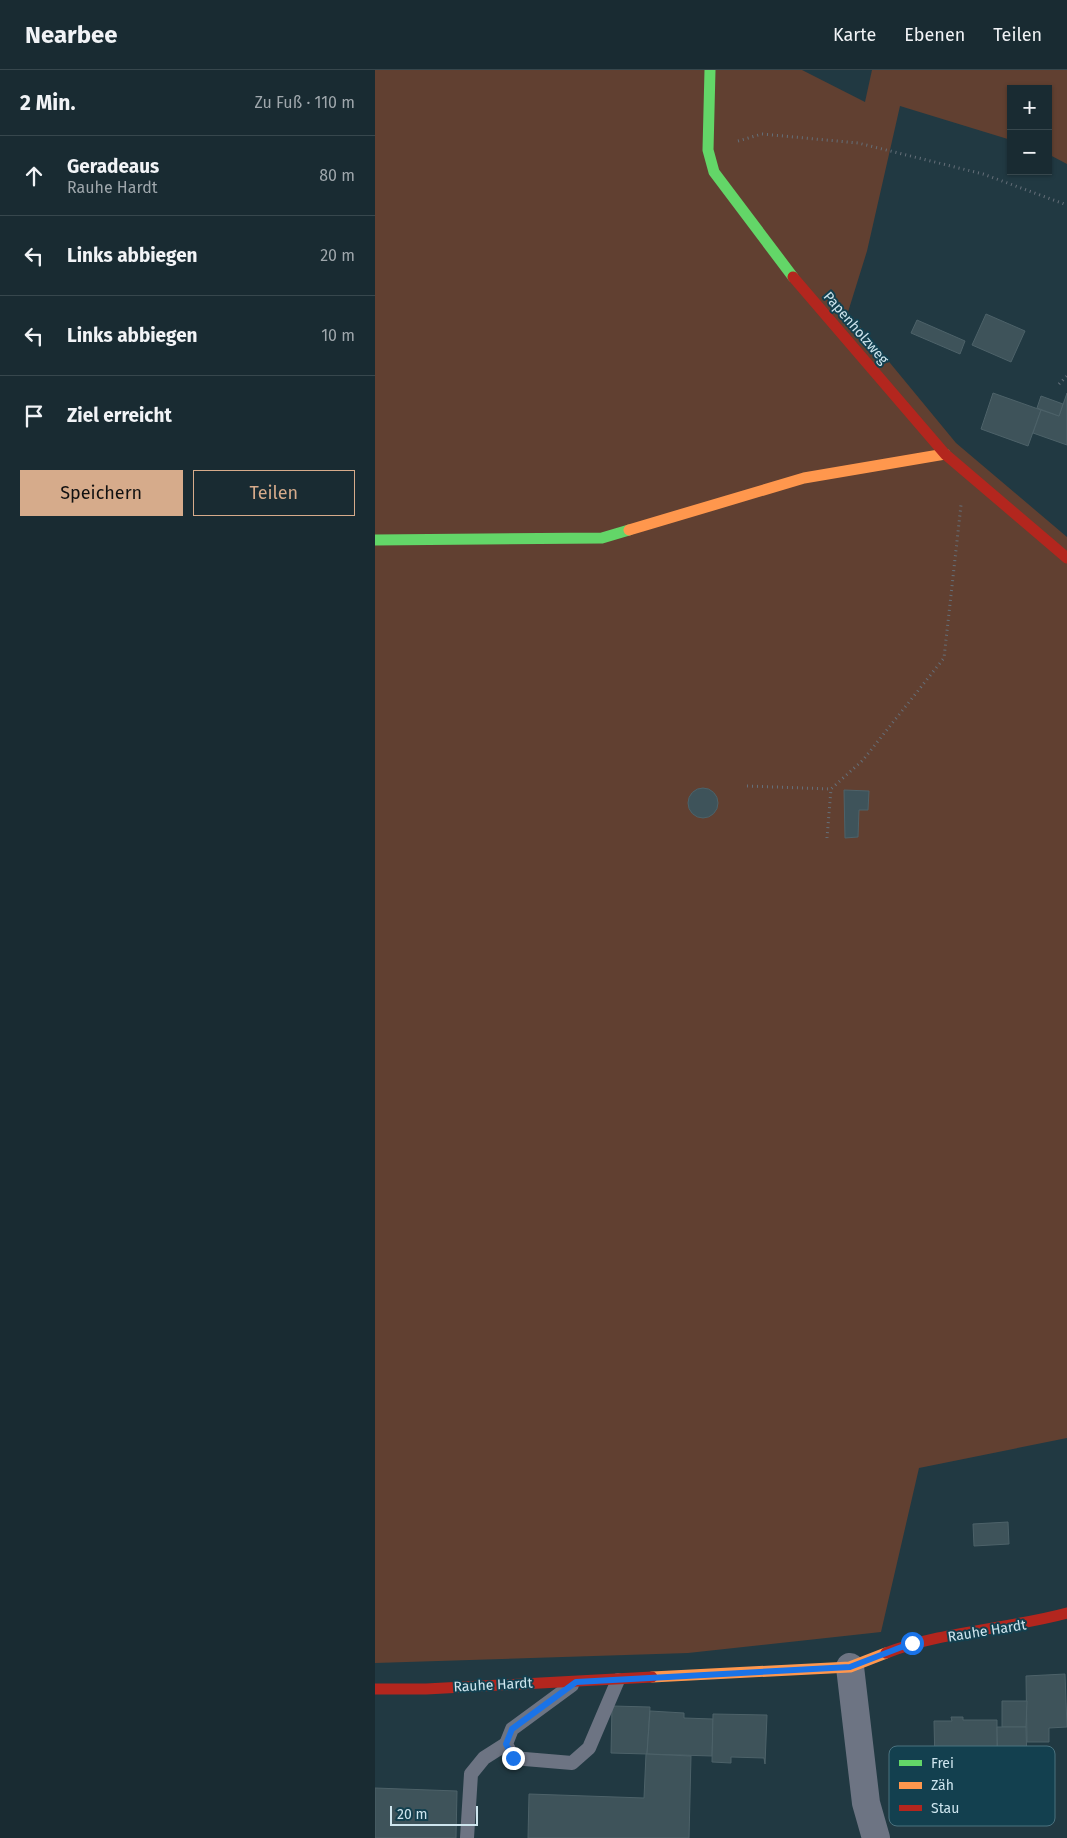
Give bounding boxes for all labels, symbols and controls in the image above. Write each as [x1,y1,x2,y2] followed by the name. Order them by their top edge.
[25,21,118,49] text: Nearbee
[833,24,876,46] text: Karte
[904,24,965,46] text: Ebenen
[993,24,1042,46] text: Teilen
[1007,85,1052,175] map controls
[1007,85,1052,130] button: +
[20,90,75,116] text: 2 Min.
[255,93,355,112] text: Zu Fuß · 110 m
[1007,130,1052,175] button: −
[67,155,159,178] text: Geradeaus
[20,162,48,190] icon: ahead
[319,166,355,185] text: 80 m
[67,178,158,197] text: Rauhe Hardt
[20,242,48,270] icon: left
[67,244,198,267] text: Links abbiegen
[320,246,355,265] text: 20 m
[820,288,893,368] street label: Papenholzweg
[20,322,48,350] icon: left
[67,324,198,347] text: Links abbiegen
[321,326,355,345] text: 10 m
[20,402,48,430] icon: arrive
[67,404,172,427] text: Ziel erreicht
[20,470,183,516] button: Speichern
[193,470,355,516] button: Teilen
[947,1616,1028,1646] street label: Rauhe Hardt
[901,1632,924,1655] route start
[453,1674,534,1696] street label: Rauhe Hardt
[889,1746,1055,1826] legend
[502,1747,525,1770] route end
[931,1755,954,1772] text: Frei
[931,1777,954,1794] text: Zäh
[931,1800,959,1817] text: Stau
[390,1803,477,1826] scale bar
[397,1806,427,1823] text: 20 m

